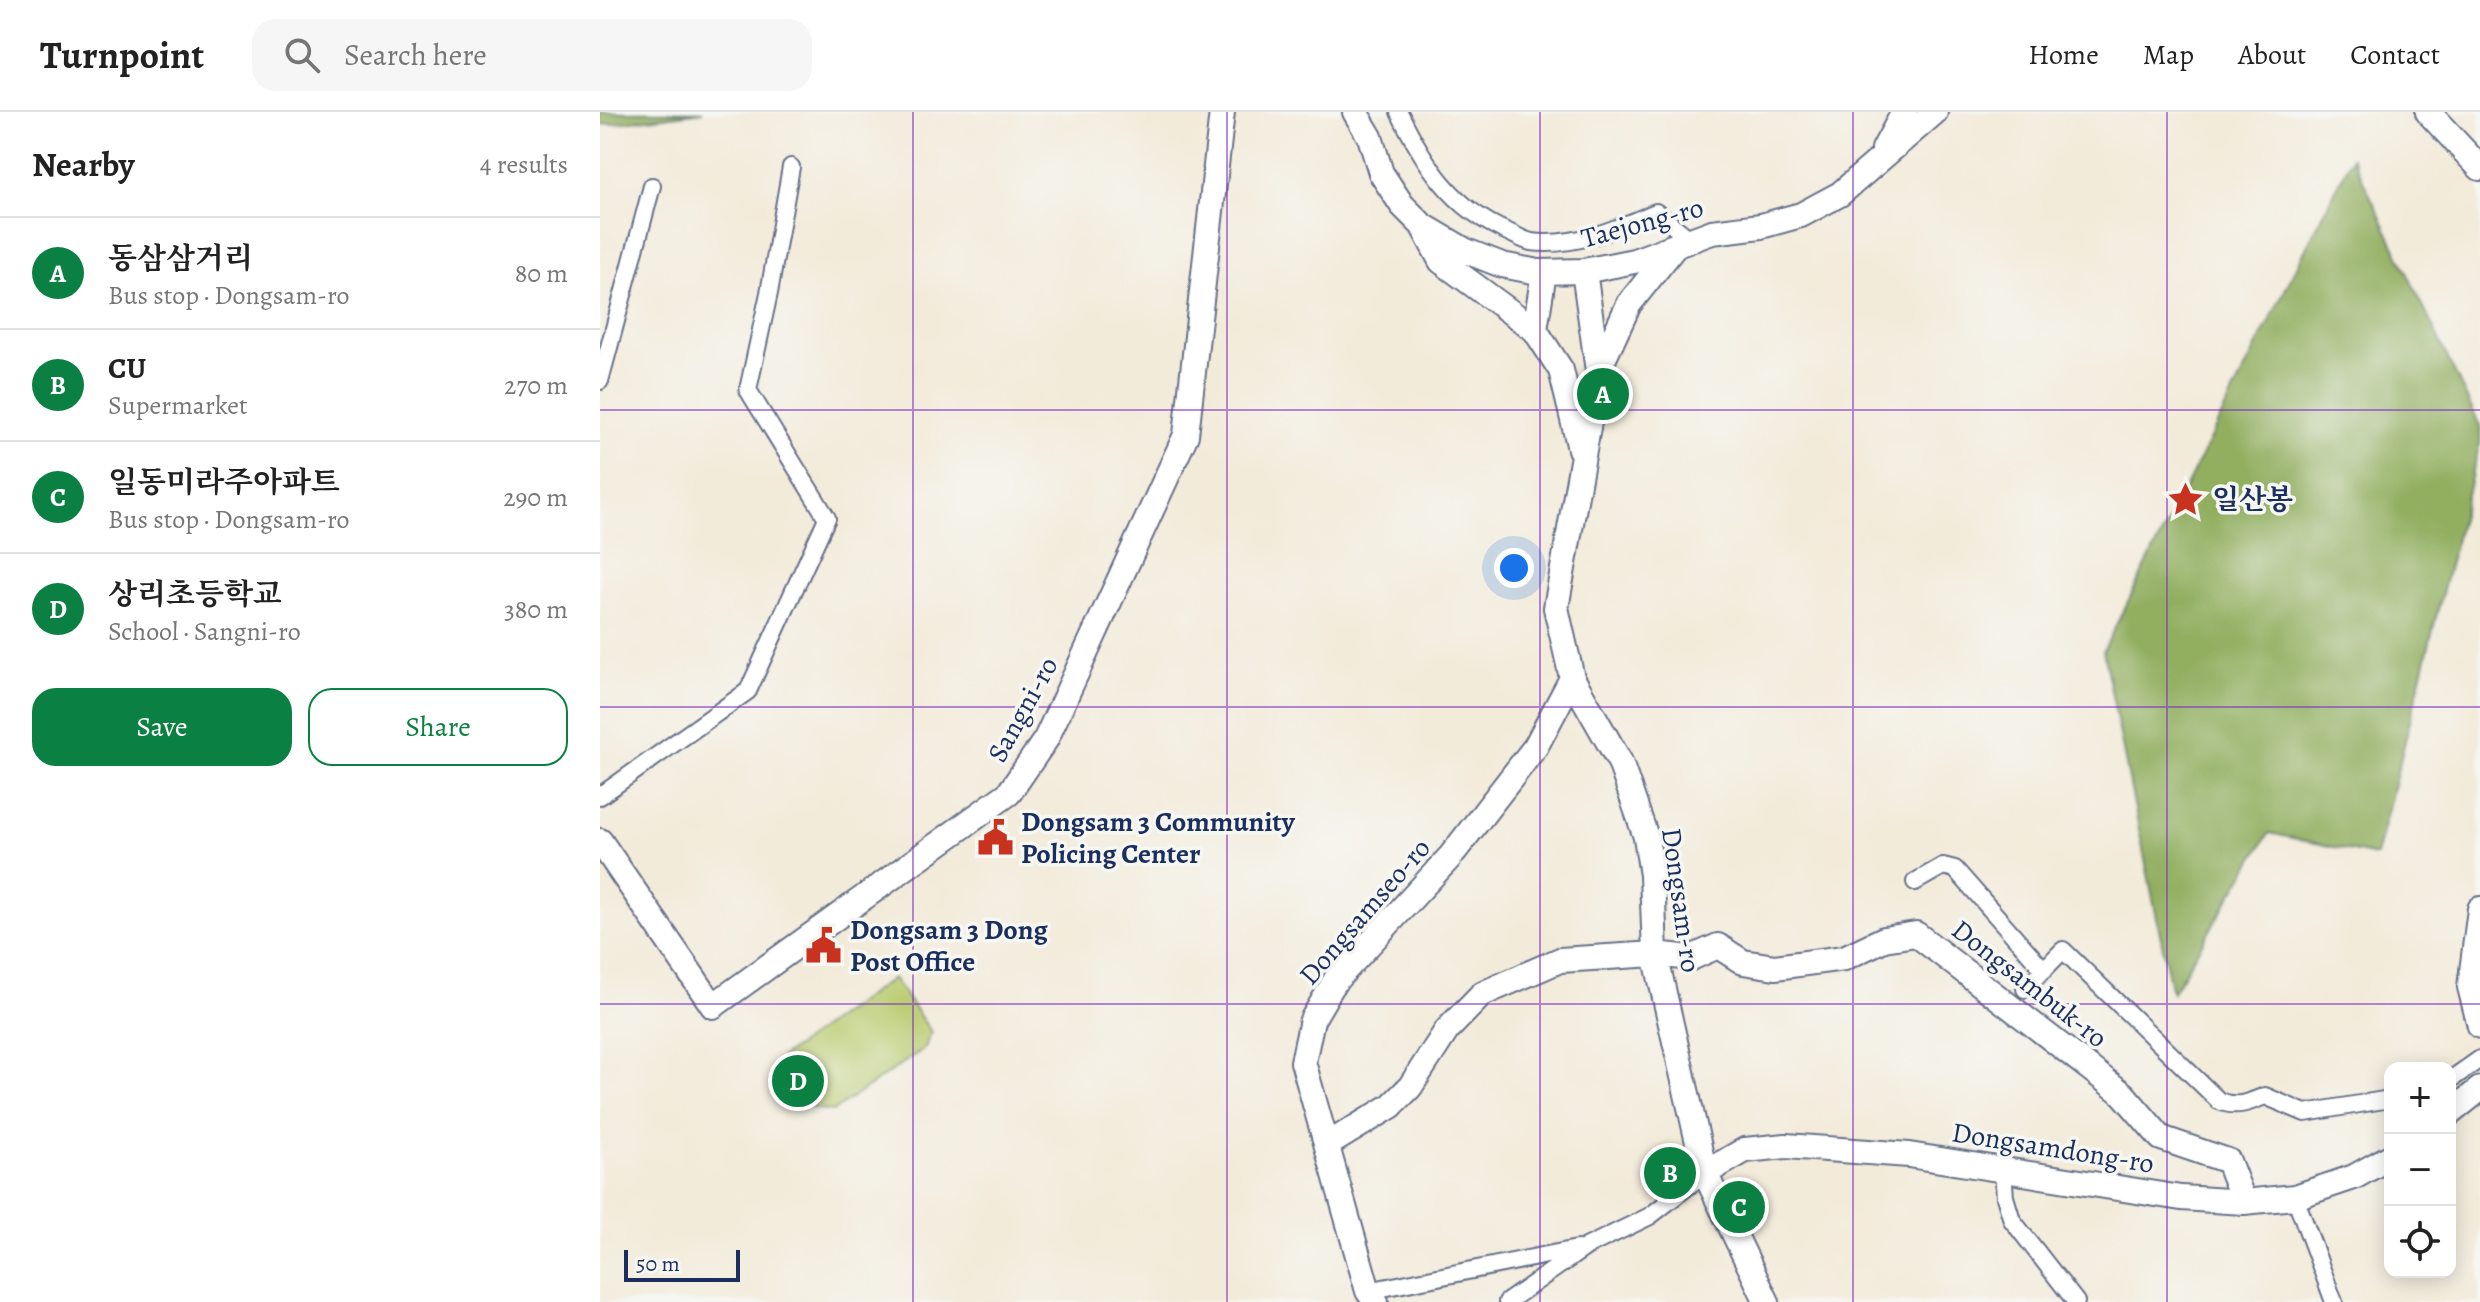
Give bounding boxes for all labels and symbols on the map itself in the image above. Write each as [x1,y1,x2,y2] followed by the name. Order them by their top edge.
[1577,188,1707,257] street label: Taejong-ro
[1577,364,1629,424] pin: A
[2167,480,2205,518] place icon: 일산봉
[2212,481,2293,519] place label: 일산봉
[1494,548,1534,588] your location
[978,650,1067,769] street label: Sangni-ro
[1021,803,1296,873] place label: Dongsam 3 Community Policing Center
[976,818,1014,856] public building icon: Dongsam 3 Community Policing Center
[1652,825,1710,975] street label: Dongsam-ro
[1290,830,1439,993] street label: Dongsamseo-ro
[850,911,1048,981] place label: Dongsam 3 Dong Post Office
[1944,911,2115,1057] street label: Dongsambuk-ro
[805,926,843,964] public building icon: Dongsam 3 Dong Post Office
[772,1051,824,1111] pin: D
[1949,1113,2157,1183] street label: Dongsamdong-ro
[1644,1143,1696,1203] pin: B
[1713,1177,1765,1237] pin: C
[624,1246,740,1282] scale bar

